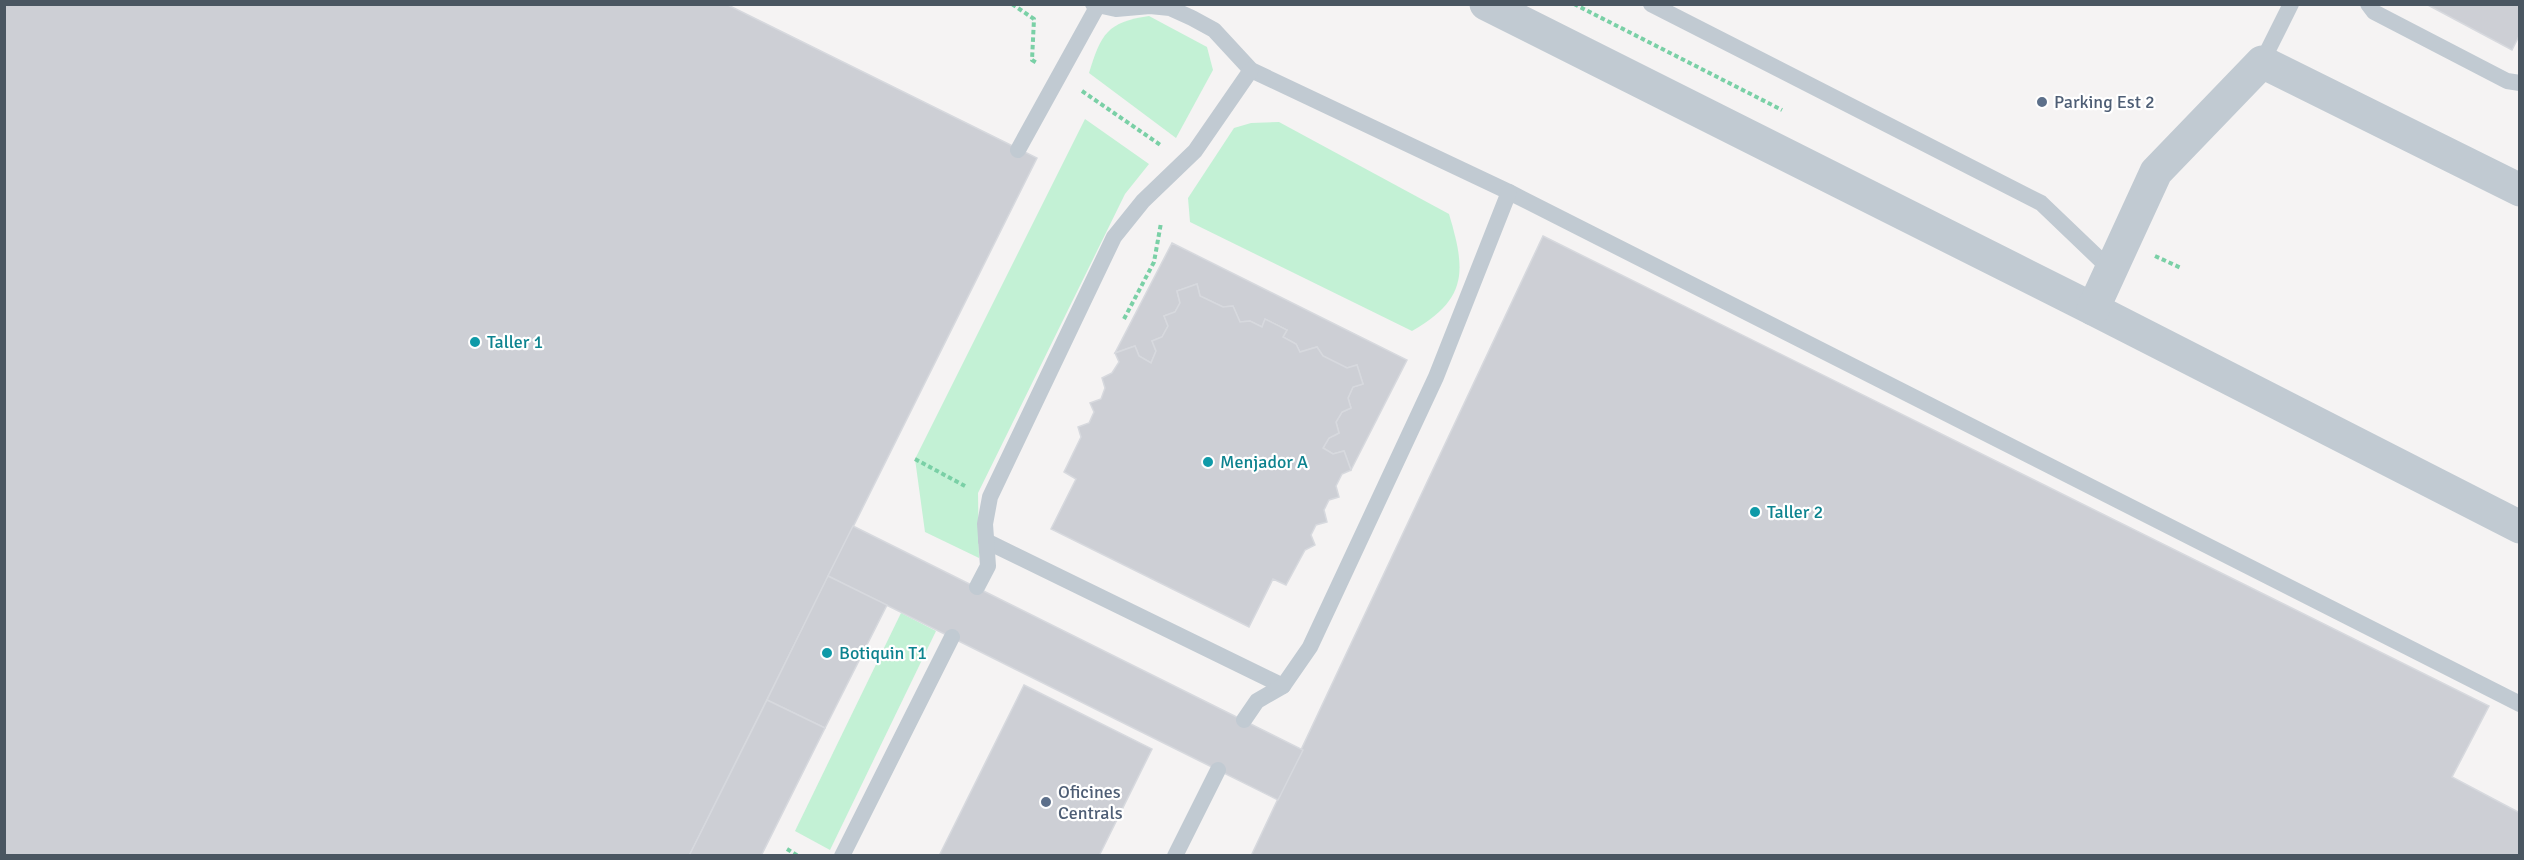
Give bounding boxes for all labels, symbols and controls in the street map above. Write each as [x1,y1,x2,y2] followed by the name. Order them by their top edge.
[2054,91,2155,113] place label: Parking Est 2
[2035,95,2049,109] marker: Parking Est 2
[487,331,543,353] place label: Taller 1
[468,335,482,349] marker: Taller 1
[1220,451,1308,473] place label: Menjador A
[1201,455,1215,469] marker: Menjador A
[1767,501,1823,523] place label: Taller 2
[1748,505,1762,519] marker: Taller 2
[839,642,927,664] place label: Botiquin T1
[820,646,834,660] marker: Botiquin T1
[1058,781,1123,824] place label: Oficines Centrals
[1039,795,1053,809] marker: Oficines Centrals

